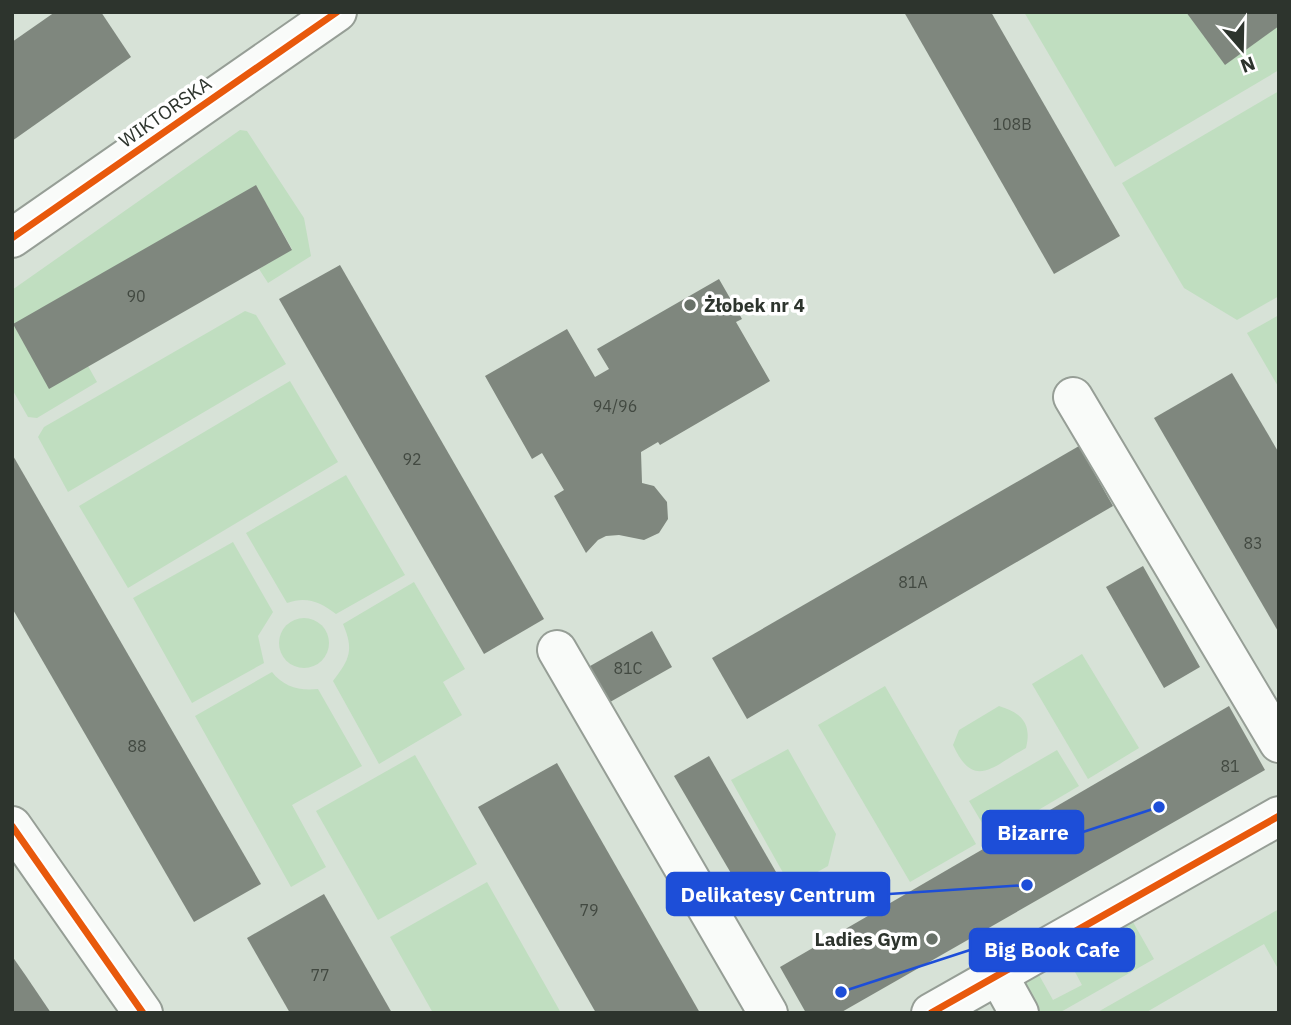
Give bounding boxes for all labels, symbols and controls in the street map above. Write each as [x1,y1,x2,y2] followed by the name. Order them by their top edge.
[1207,14,1277,84] north arrow
[1237,51,1258,79] text: N
[114,71,216,153] street label: WIKTORSKA
[992,114,1032,134] house number: 108B
[126,286,146,306] house number: 90
[704,293,805,317] place label: Żłobek nr 4
[682,297,698,313] marker: Żłobek nr 4
[593,396,637,416] house number: 94/96
[402,449,422,469] house number: 92
[1243,533,1263,553] house number: 83
[898,572,928,592] house number: 81A
[613,658,643,678] house number: 81C
[127,736,147,756] house number: 88
[1220,756,1240,776] house number: 81
[983,811,1083,853] callout: Bizarre
[997,818,1069,846] text: Bizarre
[667,873,889,915] callout: Delikatesy Centrum
[681,880,875,908] text: Delikatesy Centrum
[579,900,599,920] house number: 79
[815,927,918,951] place label: Ladies Gym
[970,929,1134,971] callout: Big Book Cafe
[924,931,940,947] marker: Ladies Gym
[984,935,1120,963] text: Big Book Cafe
[310,965,330,985] house number: 77

